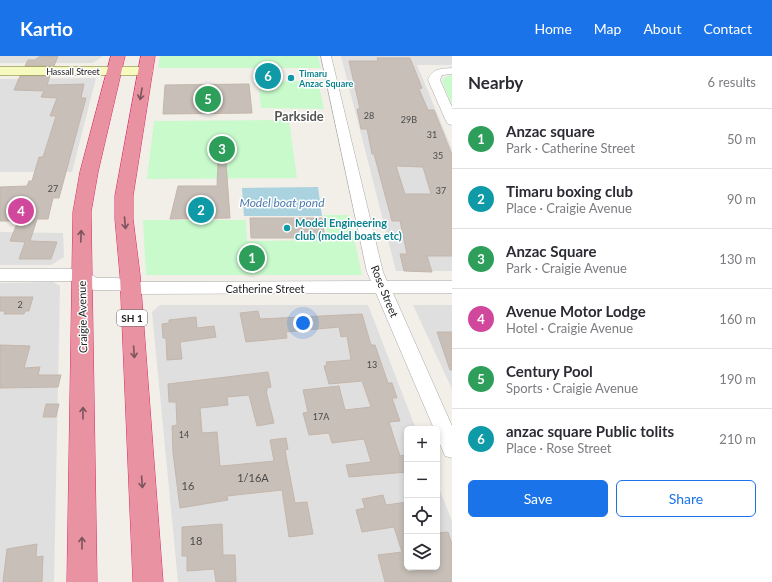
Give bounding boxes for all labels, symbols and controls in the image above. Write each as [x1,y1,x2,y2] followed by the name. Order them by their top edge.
[20,17,73,40] text: Kartio
[534,20,572,37] text: Home
[594,20,621,37] text: Map
[643,20,681,37] text: About
[703,20,752,37] text: Contact
[255,61,281,91] pin: 6
[46,66,101,77] street label: Hassall Street
[298,68,353,89] place label: Timaru Anzac Square
[468,72,523,93] text: Nearby
[286,73,296,83] marker: Timaru Anzac Square
[708,74,756,90] text: 6 results
[195,84,221,114] pin: 5
[137,87,145,100] one-way arrow
[274,108,324,124] district label: Parkside
[364,110,374,121] house number: 28
[401,114,417,125] house number: 29B
[506,122,595,140] text: Anzac square
[427,129,437,140] house number: 31
[477,131,485,147] text: 1
[727,131,756,147] text: 50 m
[209,134,235,164] pin: 3
[506,140,635,156] text: Park · Catherine Street
[433,150,443,161] house number: 35
[506,182,633,200] text: Timaru boxing club
[48,183,58,194] house number: 27
[436,185,446,196] house number: 37
[477,191,485,207] text: 2
[727,191,756,207] text: 90 m
[188,195,214,225] pin: 2
[239,195,325,210] water label: Model boat pond
[8,196,34,226] pin: 4
[506,200,632,216] text: Place · Craigie Avenue
[121,216,128,229] one-way arrow
[295,216,402,242] place label: Model Engineering club (model boats etc)
[282,223,292,233] marker: Model Engineering club (model boats etc)
[77,230,85,243] one-way arrow
[506,242,596,260] text: Anzac Square
[239,243,265,273] pin: 1
[477,251,485,267] text: 3
[719,251,756,267] text: 130 m
[506,260,627,276] text: Park · Craigie Avenue
[369,263,401,319] street label: Rose Street
[75,281,89,353] street label: Craigie Avenue
[225,282,305,295] street label: Catherine Street
[17,299,23,310] house number: 2
[506,302,646,320] text: Avenue Motor Lodge
[117,310,147,326] road number: SH 1
[477,311,485,327] text: 4
[719,311,756,327] text: 160 m
[293,313,313,333] your location
[506,320,633,336] text: Hotel · Craigie Avenue
[130,345,137,358] one-way arrow
[367,359,377,370] house number: 13
[506,362,593,380] text: Century Pool
[477,371,485,387] text: 5
[719,371,756,387] text: 190 m
[506,380,638,396] text: Sports · Craigie Avenue
[79,407,87,420] one-way arrow
[313,411,330,422] house number: 17A
[506,422,674,440] text: anzac square Public tolits
[404,426,440,570] map controls
[404,426,440,462] button: +
[179,429,189,440] house number: 14
[477,431,485,447] text: 6
[719,431,756,447] text: 210 m
[506,440,611,456] text: Place · Rose Street
[404,462,440,498] button: −
[237,471,269,484] house number: 1/16A
[138,475,145,488] one-way arrow
[182,479,194,492] house number: 16
[468,480,608,517] button: Save
[616,480,756,517] button: Share
[404,498,440,534] button: locate
[190,534,202,547] house number: 18
[404,534,440,570] button: layers
[78,537,86,550] one-way arrow

